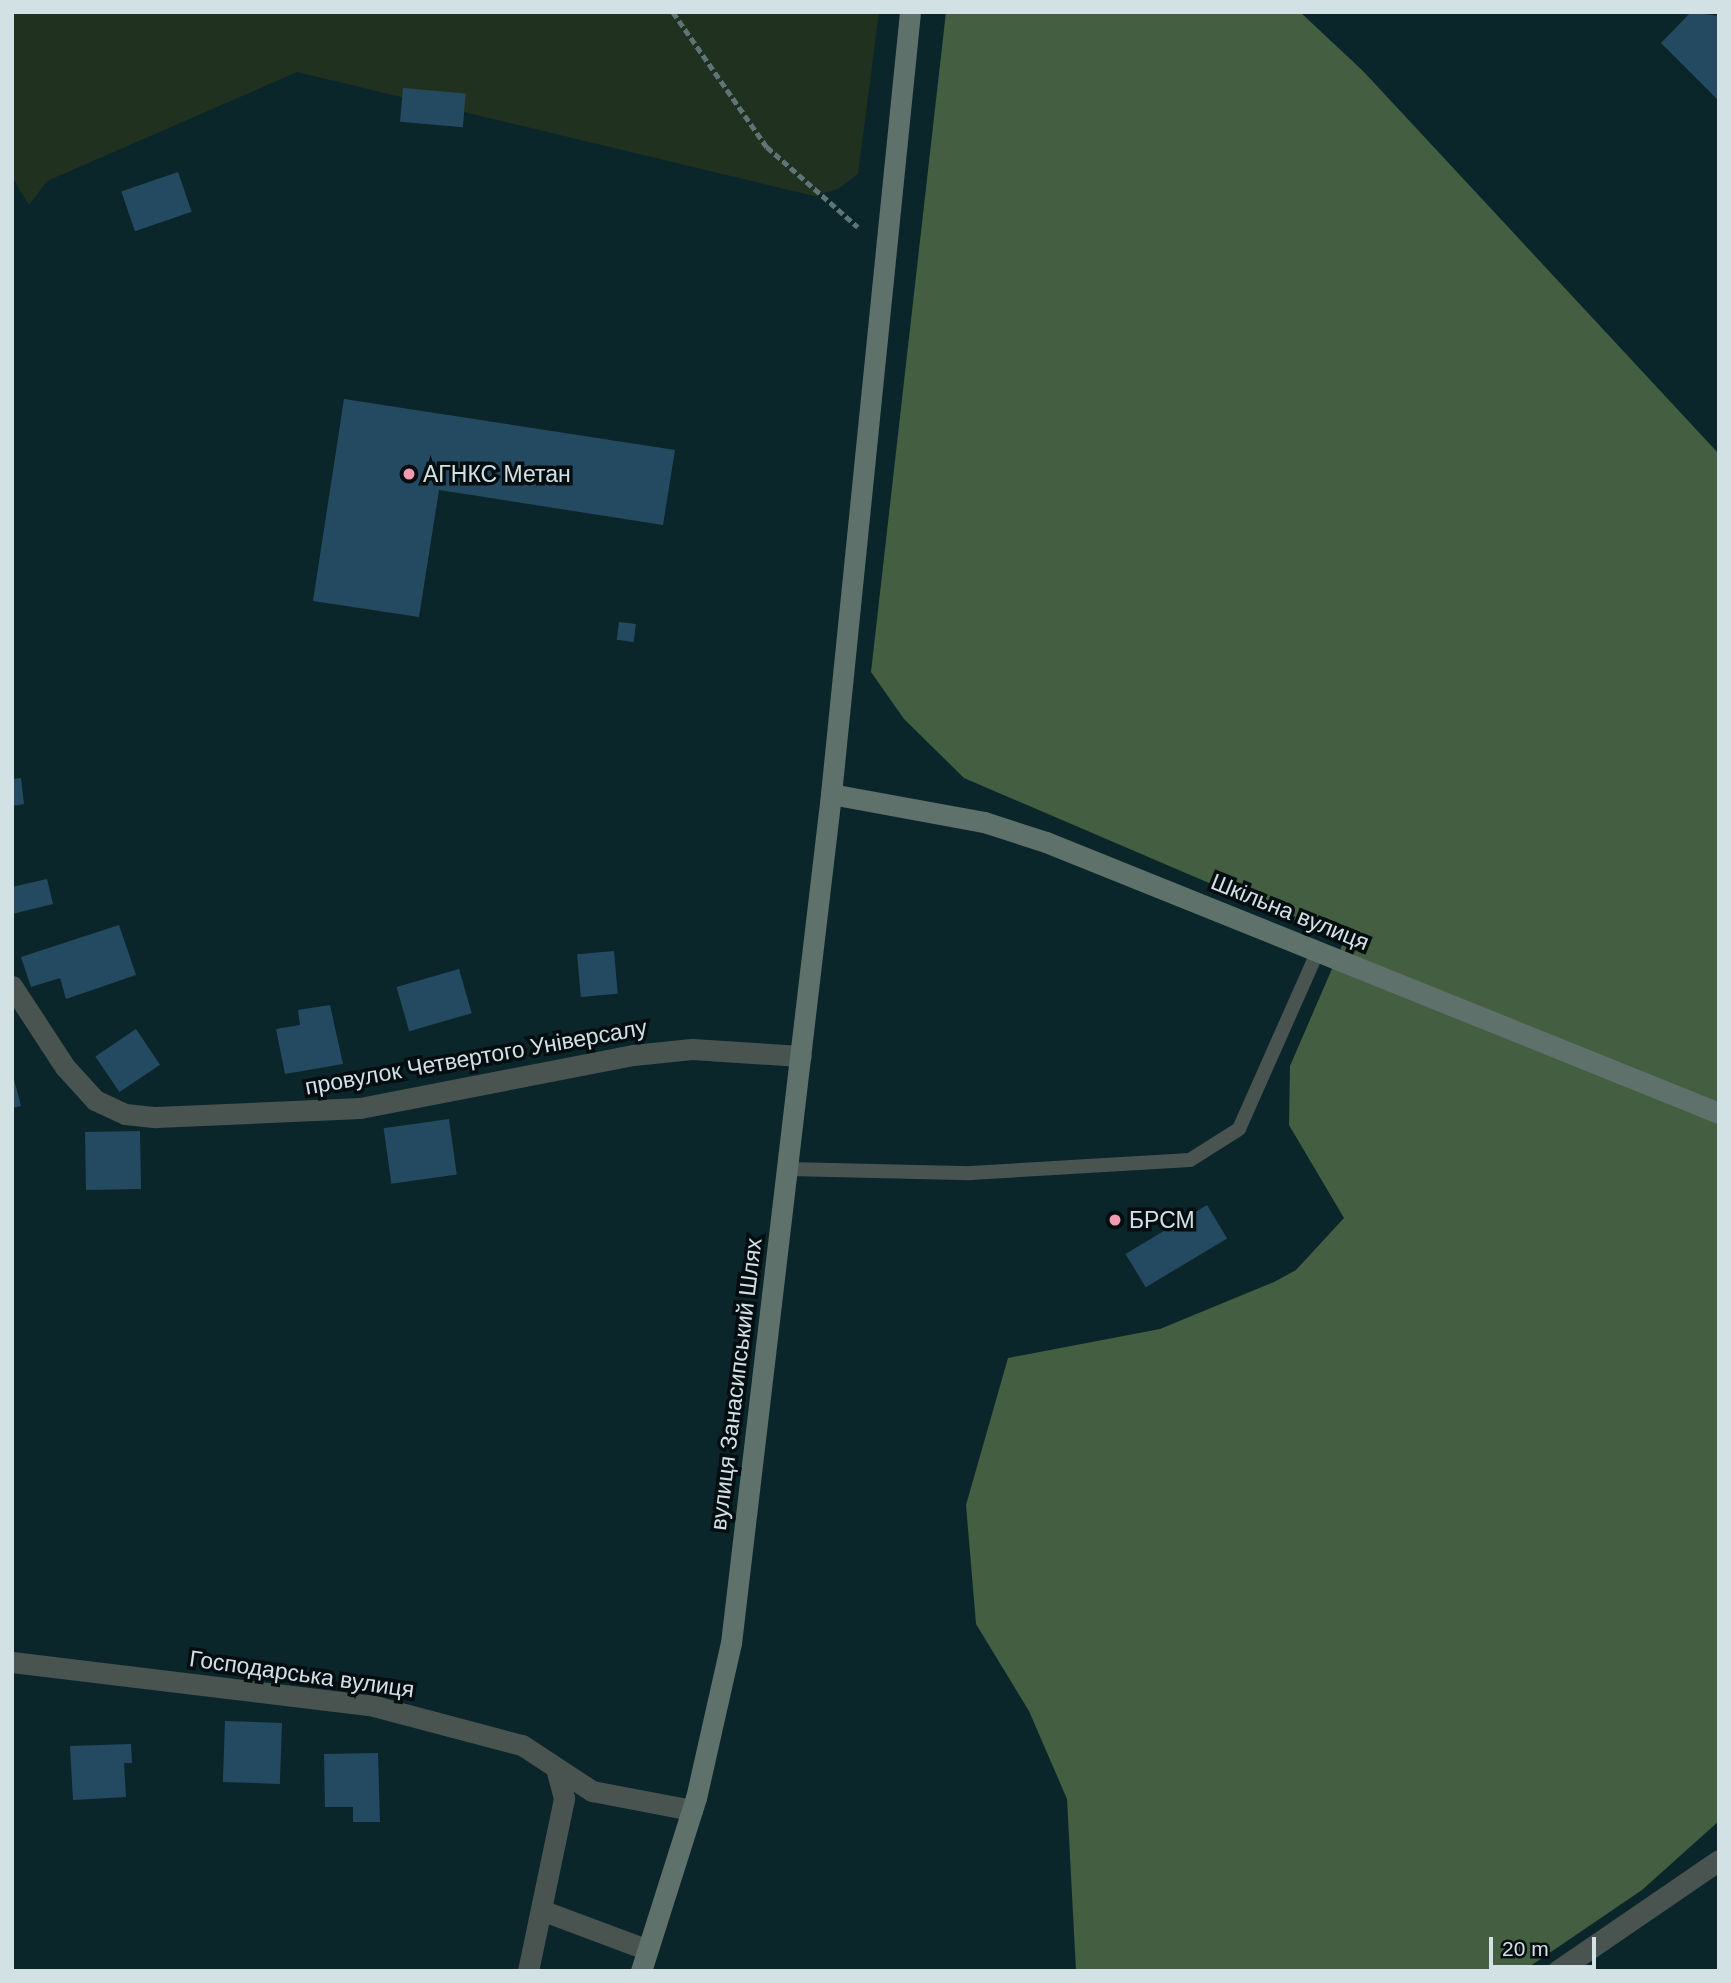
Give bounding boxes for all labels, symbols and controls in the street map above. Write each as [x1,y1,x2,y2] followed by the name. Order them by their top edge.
[423,460,571,488] place label: АГНКС Метан
[401,466,417,482] marker: АГНКС Метан
[1207,868,1373,956] street label: Шкільна вулиця
[303,1013,649,1101] street label: провулок Четвертого Універсалу
[1129,1206,1195,1234] place label: БРСМ
[1107,1212,1123,1228] marker: БРСМ
[704,1236,768,1532] street label: вулиця Занасипський Шлях
[188,1645,416,1703] street label: Господарська вулиця
[1493,1924,1600,1968] scale bar
[1502,1937,1549,1960] text: 20 m

